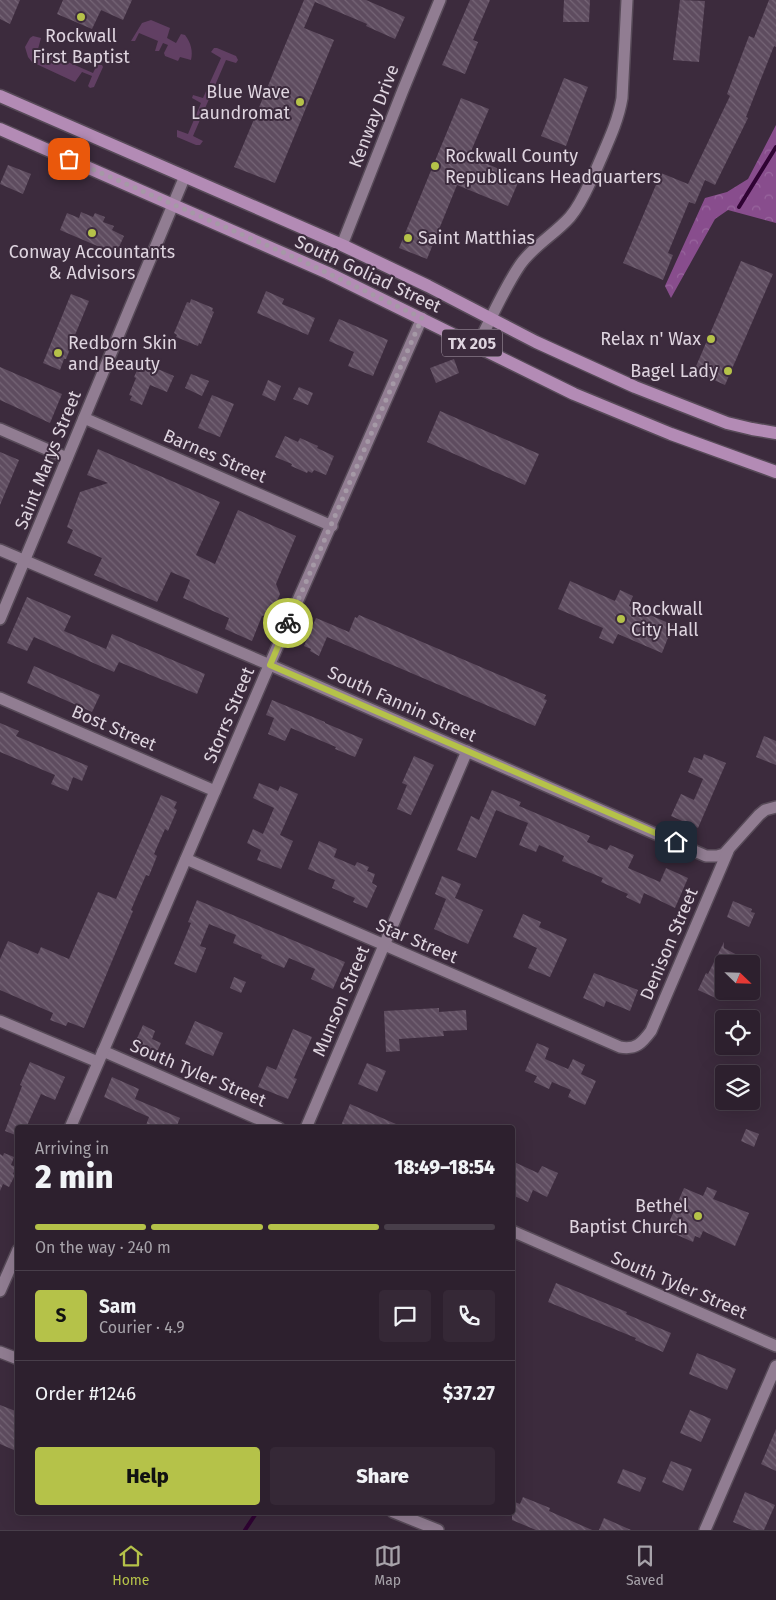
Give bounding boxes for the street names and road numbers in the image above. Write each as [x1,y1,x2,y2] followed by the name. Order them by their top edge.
[344,61,404,171] street label: Kenway Drive
[291,230,445,318] street label: South Goliad Street
[442,329,502,356] road number: TX 205
[10,387,86,533] street label: Saint Marys Street
[160,424,270,488] street label: Barnes Street
[324,661,480,747] street label: South Fannin Street
[199,663,259,766] street label: Storrs Street
[68,700,160,756] street label: Bost Street
[635,884,703,1004] street label: Denison Street
[373,914,462,968] street label: Star Street
[308,942,374,1060] street label: Munson Street
[127,1034,270,1112] street label: South Tyler Street
[608,1246,751,1324] street label: South Tyler Street

